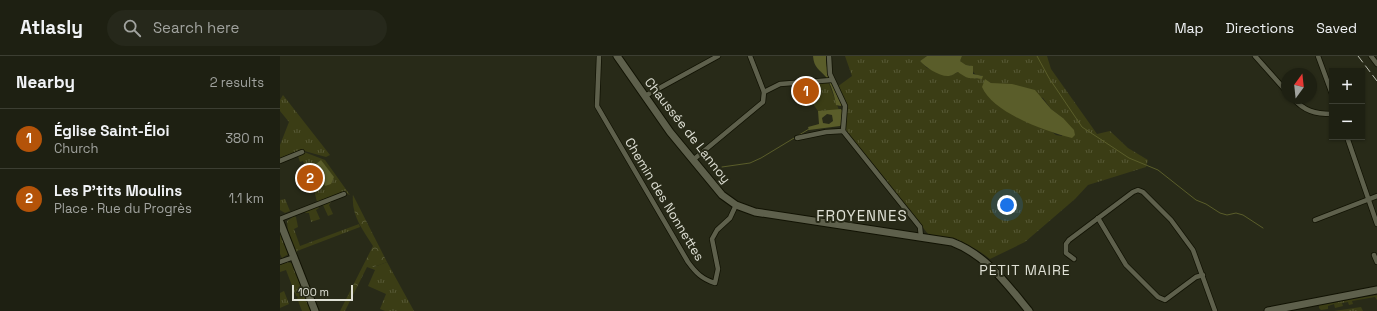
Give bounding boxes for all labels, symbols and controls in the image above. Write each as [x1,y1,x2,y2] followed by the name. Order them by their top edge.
[107,10,387,46] search box
[20,15,83,40] text: Atlasly
[121,17,143,39] icon: search
[153,18,239,37] text: Search here
[1174,19,1204,37] text: Map
[1226,19,1294,37] text: Directions
[1316,19,1357,37] text: Saved
[1281,68,1317,104] north arrow
[1329,68,1365,140] map controls
[1329,68,1365,104] button: +
[16,71,75,93] text: Nearby
[210,74,264,91] text: 2 results
[641,74,734,187] street label: Chaussée de Lannoy
[793,76,819,106] pin: 1
[1329,104,1365,140] button: −
[54,121,169,140] text: Église Saint-Éloi
[26,130,32,147] text: 1
[225,130,264,147] text: 380 m
[621,134,708,264] street label: Chemin des Nonnettes
[54,140,99,157] text: Church
[297,163,323,193] pin: 2
[54,181,182,200] text: Les P'tits Moulins
[25,190,33,207] text: 2
[229,190,264,207] text: 1.1 km
[997,195,1017,215] your location
[54,200,192,217] text: Place · Rue du Progrès
[816,206,908,225] district label: FROYENNES
[979,261,1071,279] district label: PETIT MAIRE
[292,283,353,302] scale bar
[298,285,329,299] text: 100 m

